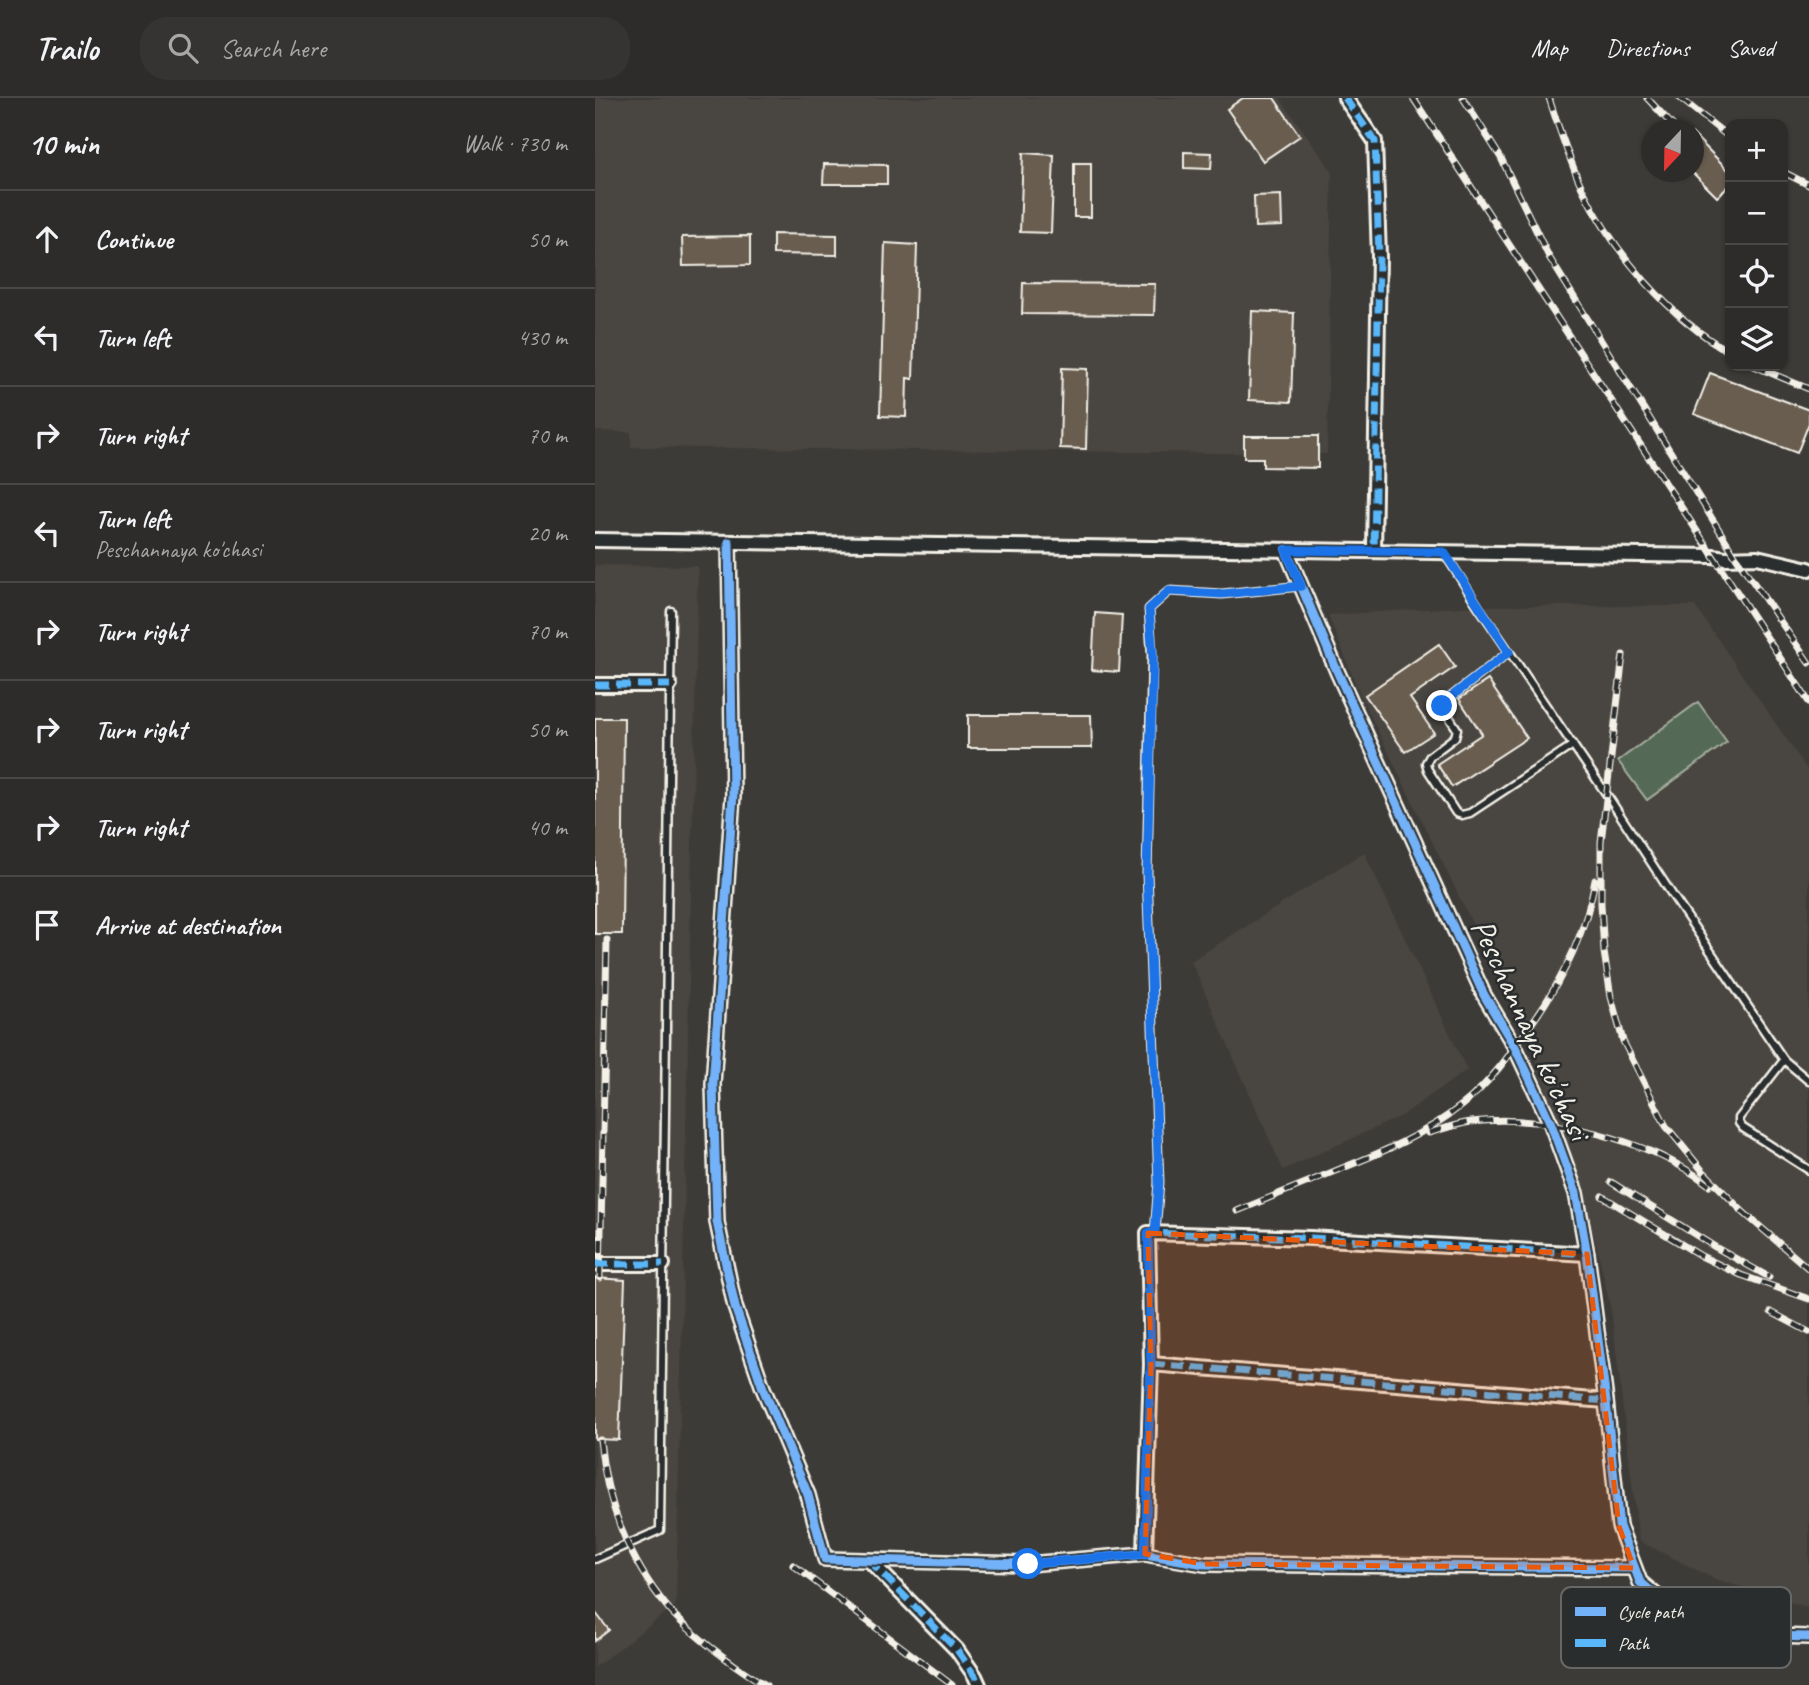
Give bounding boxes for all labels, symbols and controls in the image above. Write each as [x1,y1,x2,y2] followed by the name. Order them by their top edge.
[140,17,630,80] search box
[35,27,98,69] text: Trailo
[164,29,202,67] icon: search
[220,32,326,65] text: Search here
[1531,33,1568,63] text: Map
[1606,33,1689,63] text: Directions
[1727,33,1774,63] text: Saved
[1641,119,1704,182] north arrow
[1725,119,1788,371] map controls
[1725,119,1788,182] button: +
[28,125,99,163] text: 10 min
[463,129,567,158] text: Walk · 730 m
[1725,182,1788,245] button: −
[28,220,66,258] icon: ahead
[95,223,173,256] text: Continue
[528,225,567,254] text: 50 m
[1725,245,1788,308] button: locate
[1725,308,1788,371] button: layers
[28,318,66,356] icon: left
[95,321,170,354] text: Turn left
[518,323,567,352] text: 430 m
[28,416,66,454] icon: right
[95,419,186,452] text: Turn right
[528,421,567,450] text: 70 m
[95,502,170,535] text: Turn left
[28,514,66,552] icon: left
[528,519,567,548] text: 20 m
[95,535,262,564] text: Peschannaya ko'chasi
[28,612,66,650] icon: right
[95,615,186,648] text: Turn right
[528,617,567,646] text: 70 m
[1426,690,1457,721] route end
[28,710,66,748] icon: right
[95,713,186,746] text: Turn right
[528,715,567,744] text: 50 m
[28,808,66,846] icon: right
[95,811,186,844] text: Turn right
[528,813,567,842] text: 40 m
[28,906,66,944] icon: arrive
[95,909,281,942] text: Arrive at destination
[1461,912,1602,1150] street label: Peschannaya ko'chasi
[1012,1548,1043,1579] route start
[1561,1587,1791,1668] legend
[1618,1600,1684,1624] text: Cycle path
[1618,1632,1651,1656] text: Path

